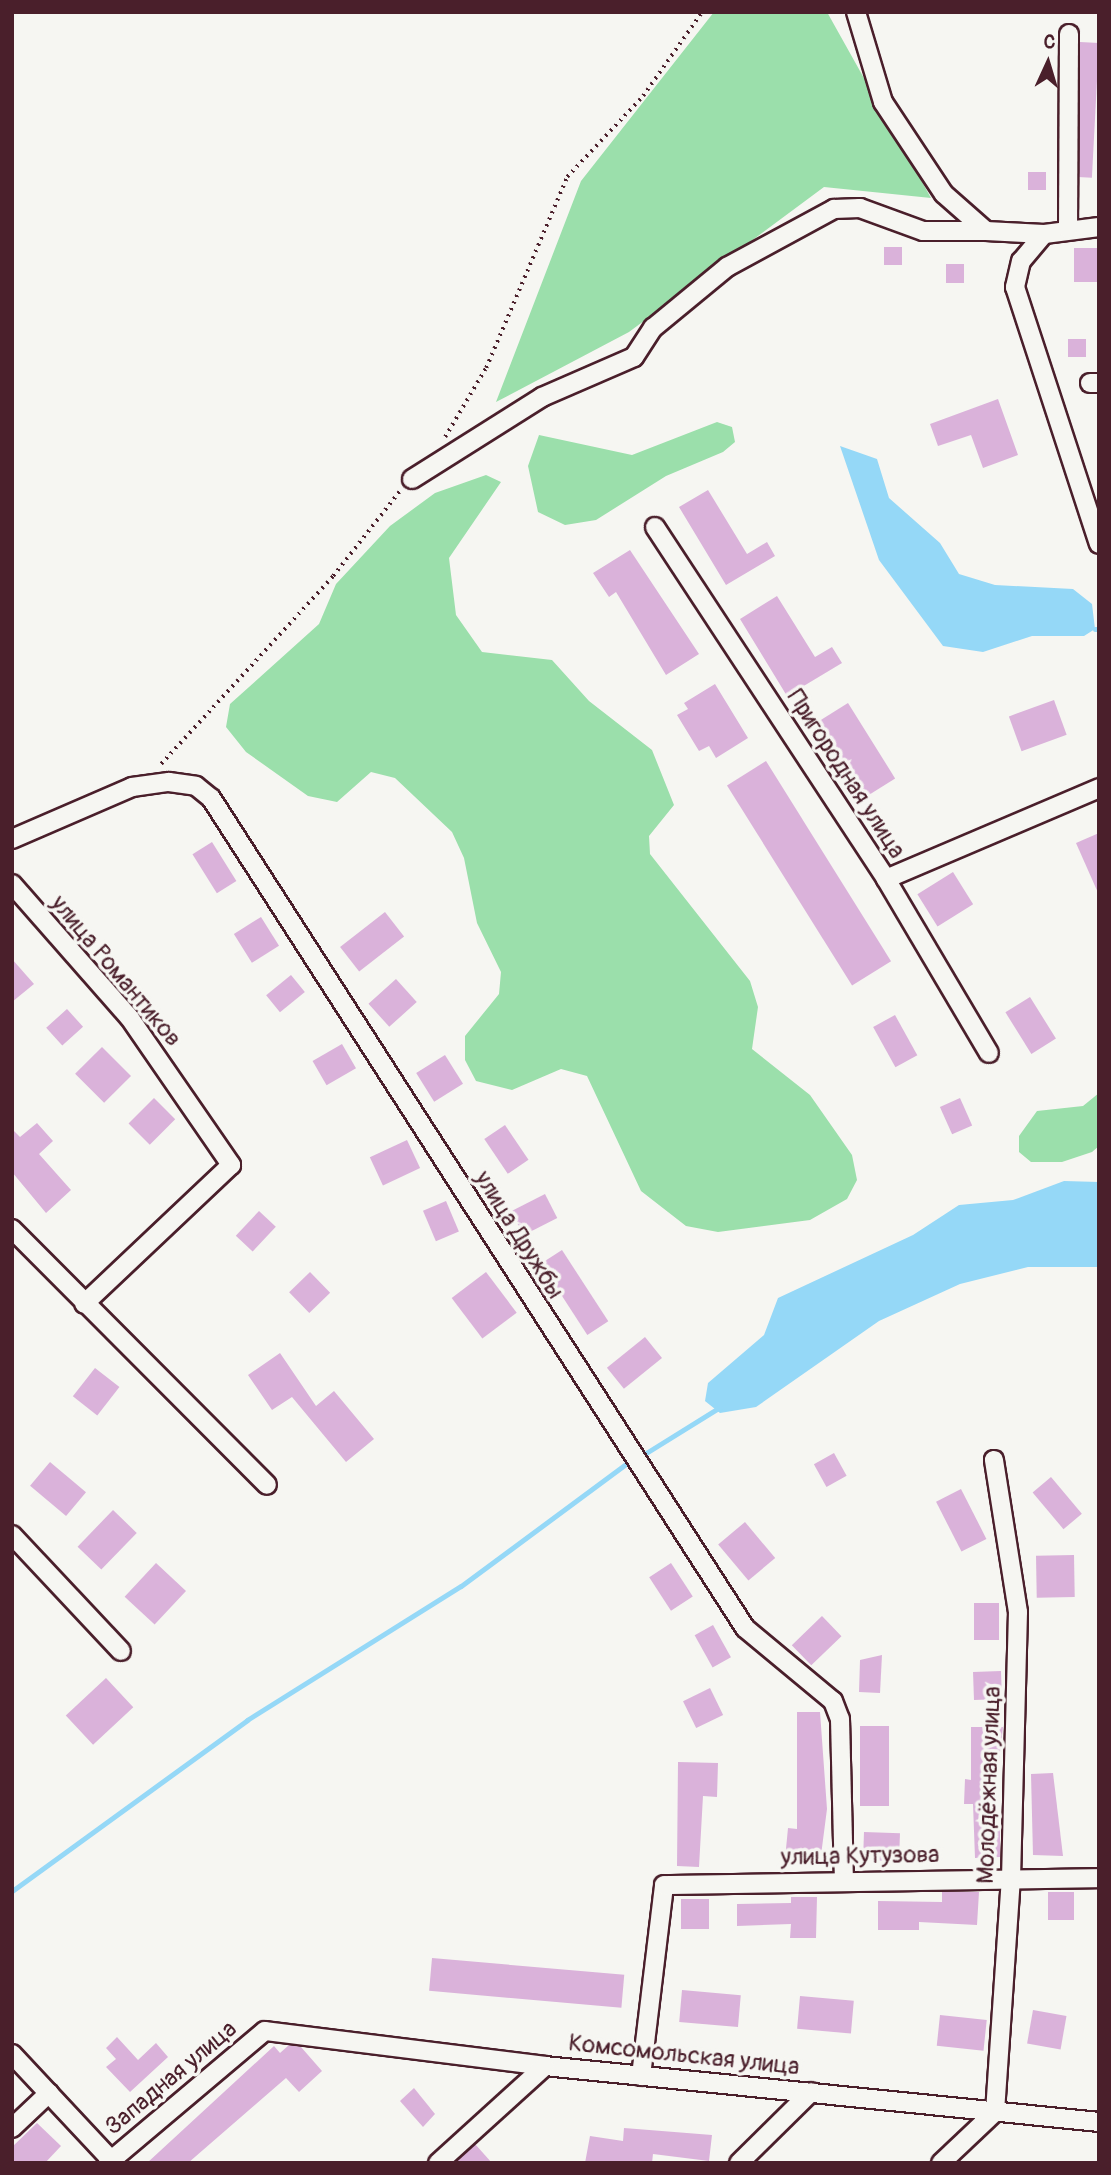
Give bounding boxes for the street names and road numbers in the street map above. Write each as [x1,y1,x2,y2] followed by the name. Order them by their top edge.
[781,684,911,864] street label: Пригородная улица
[44,890,188,1052] street label: улица Романтиков
[468,1166,570,1304] street label: улица Дружбы
[971,1686,1007,1884] street label: Молодёжная улица
[780,1840,940,1872] street label: улица Кутузова
[99,2015,243,2141] street label: Западная улица
[567,2029,801,2081] street label: Комсомольская улица

